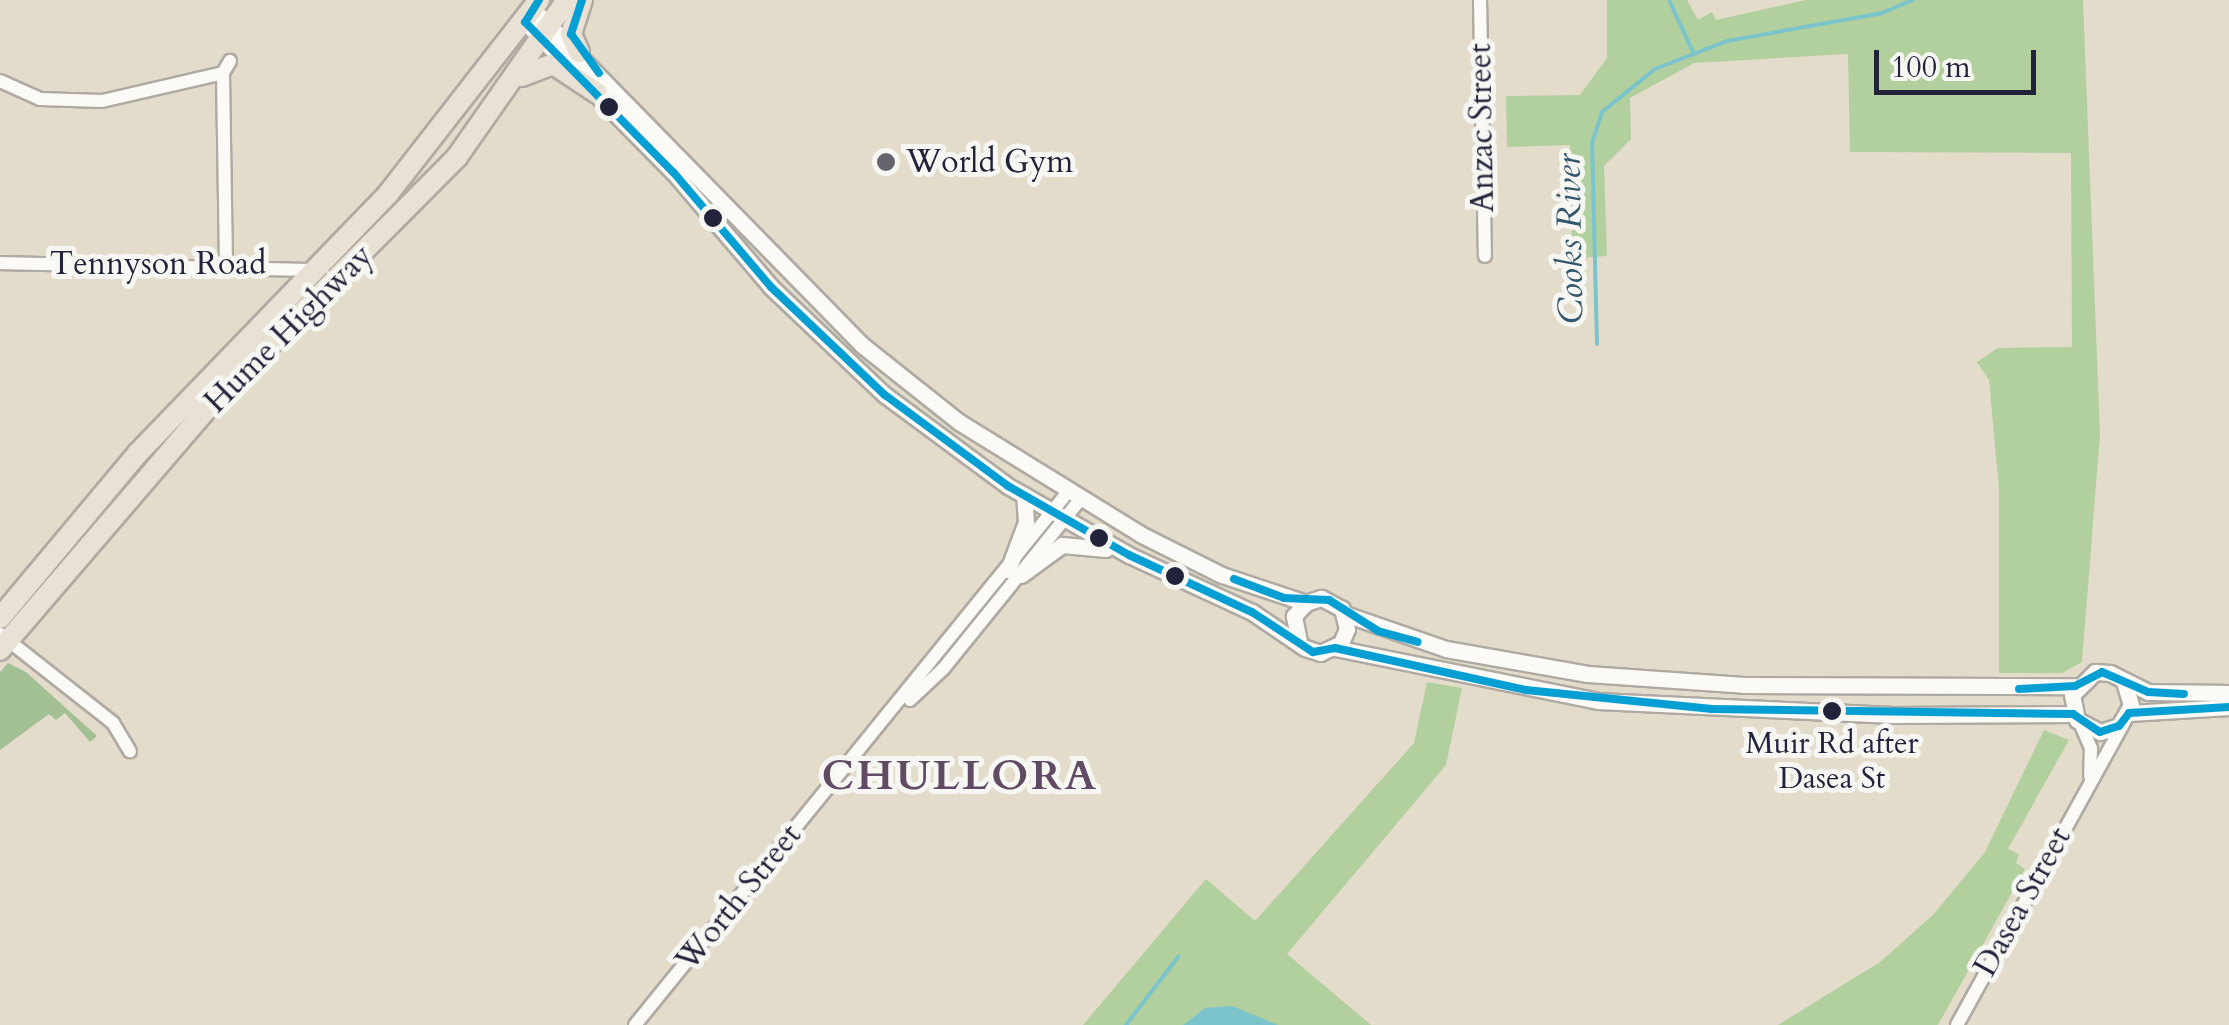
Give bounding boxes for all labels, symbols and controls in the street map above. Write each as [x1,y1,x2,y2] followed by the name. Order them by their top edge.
[1879,30,2042,92] scale bar
[1461,43,1503,213] street label: Anzac Street
[1891,47,1971,88] text: 100 m
[599,97,619,117] unlabelled marker
[906,143,1073,181] place label: World Gym
[875,151,897,173] marker: World Gym
[1548,153,1592,325] water label: Cooks River
[703,208,723,228] unlabelled marker
[197,237,381,421] street label: Hume Highway
[50,245,266,283] street label: Tennyson Road
[1089,528,1109,548] unlabelled marker
[1165,566,1185,586] unlabelled marker
[1822,701,1842,721] marker: Muir Rd after Dasea St
[1745,726,1919,796] place label: Muir Rd after Dasea St
[821,751,1099,801] district label: CHULLORA
[668,817,810,979] street label: Worth Street
[1966,821,2080,983] street label: Dasea Street

